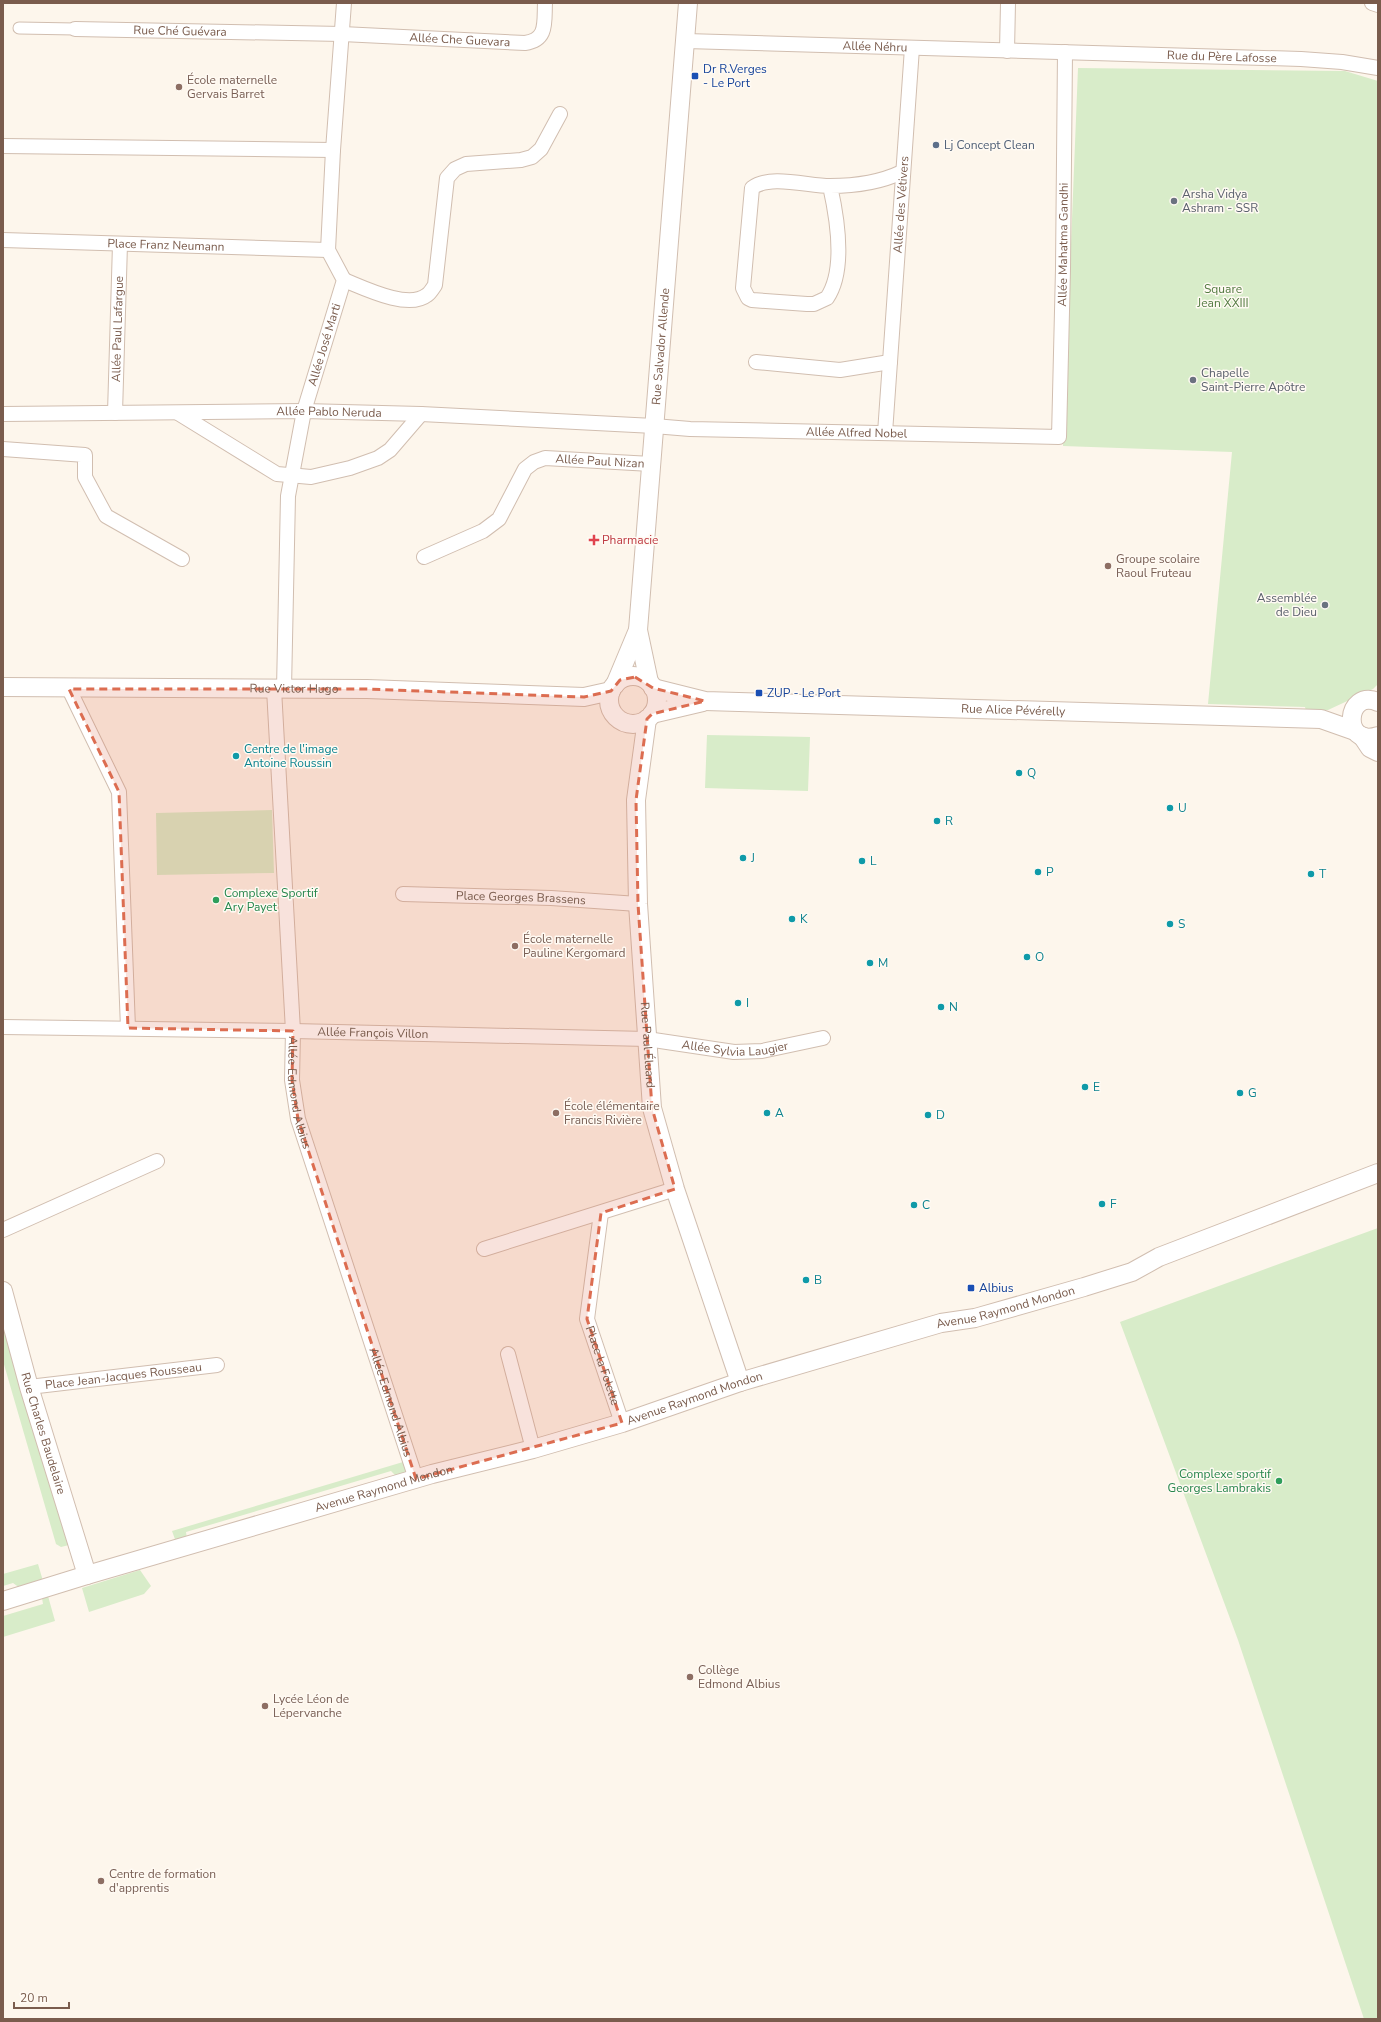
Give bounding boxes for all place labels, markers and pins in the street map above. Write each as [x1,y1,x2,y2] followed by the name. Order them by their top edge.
[703,61,767,91] place label: Dr R.Verges - Le Port
[690,71,700,81] marker: Dr R.Verges - Le Port
[187,72,277,102] place label: École maternelle Gervais Barret
[174,82,184,92] marker: École maternelle Gervais Barret
[944,137,1035,153] place label: Lj Concept Clean
[931,140,941,150] marker: Lj Concept Clean
[1182,186,1258,216] place label: Arsha Vidya Ashram - SSR
[1169,196,1179,206] marker: Arsha Vidya Ashram - SSR
[1201,365,1305,395] place label: Chapelle Saint-Pierre Apôtre
[1188,375,1198,385] marker: Chapelle Saint-Pierre Apôtre
[602,532,658,548] place label: Pharmacie
[589,535,599,545] marker: Pharmacie
[1116,551,1200,581] place label: Groupe scolaire Raoul Fruteau
[1103,561,1113,571] marker: Groupe scolaire Raoul Fruteau
[1257,590,1317,620] place label: Assemblée de Dieu
[1320,600,1330,610] marker: Assemblée de Dieu
[767,685,841,701] place label: ZUP - Le Port
[754,688,764,698] marker: ZUP - Le Port
[244,741,338,771] place label: Centre de l'image Antoine Roussin
[231,751,241,761] marker: Centre de l'image Antoine Roussin
[1027,765,1036,781] place label: Q
[1014,768,1024,778] marker: Q
[1178,800,1187,816] place label: U
[1165,803,1175,813] marker: U
[945,813,953,829] place label: R
[932,816,942,826] marker: R
[750,850,755,866] place label: J
[738,853,748,863] marker: J
[870,853,877,869] place label: L
[857,856,867,866] marker: L
[1046,864,1054,880] place label: P
[1319,866,1327,882] place label: T
[1033,867,1043,877] marker: P
[1306,869,1316,879] marker: T
[224,885,319,915] place label: Complexe Sportif Ary Payet
[211,895,221,905] marker: Complexe Sportif Ary Payet
[800,911,808,927] place label: K
[787,914,797,924] marker: K
[1178,916,1185,932] place label: S
[1165,919,1175,929] marker: S
[523,931,626,961] place label: École maternelle Pauline Kergomard
[510,941,520,951] marker: École maternelle Pauline Kergomard
[1035,949,1044,965] place label: O
[1022,952,1032,962] marker: O
[878,955,888,971] place label: M
[865,958,875,968] marker: M
[746,995,749,1011] place label: I
[733,998,743,1008] marker: I
[949,999,958,1015] place label: N
[936,1002,946,1012] marker: N
[1093,1079,1100,1095] place label: E
[1080,1082,1090,1092] marker: E
[1248,1085,1257,1101] place label: G
[1235,1088,1245,1098] marker: G
[564,1098,660,1128] place label: École élémentaire Francis Rivière
[775,1105,784,1121] place label: A
[936,1107,945,1123] place label: D
[551,1108,561,1118] marker: École élémentaire Francis Rivière
[762,1108,772,1118] marker: A
[923,1110,933,1120] marker: D
[1110,1196,1117,1212] place label: F
[922,1197,930,1213] place label: C
[1097,1199,1107,1209] marker: F
[909,1200,919,1210] marker: C
[814,1272,822,1288] place label: B
[801,1275,811,1285] marker: B
[979,1280,1014,1296] place label: Albius
[966,1283,976,1293] marker: Albius
[1167,1466,1272,1496] place label: Complexe sportif Georges Lambrakis
[1274,1476,1284,1486] marker: Complexe sportif Georges Lambrakis
[698,1662,781,1692] place label: Collège Edmond Albius
[685,1672,695,1682] marker: Collège Edmond Albius
[273,1691,349,1721] place label: Lycée Léon de Lépervanche
[260,1701,270,1711] marker: Lycée Léon de Lépervanche
[109,1866,216,1896] place label: Centre de formation d'apprentis
[96,1876,106,1886] marker: Centre de formation d'apprentis

